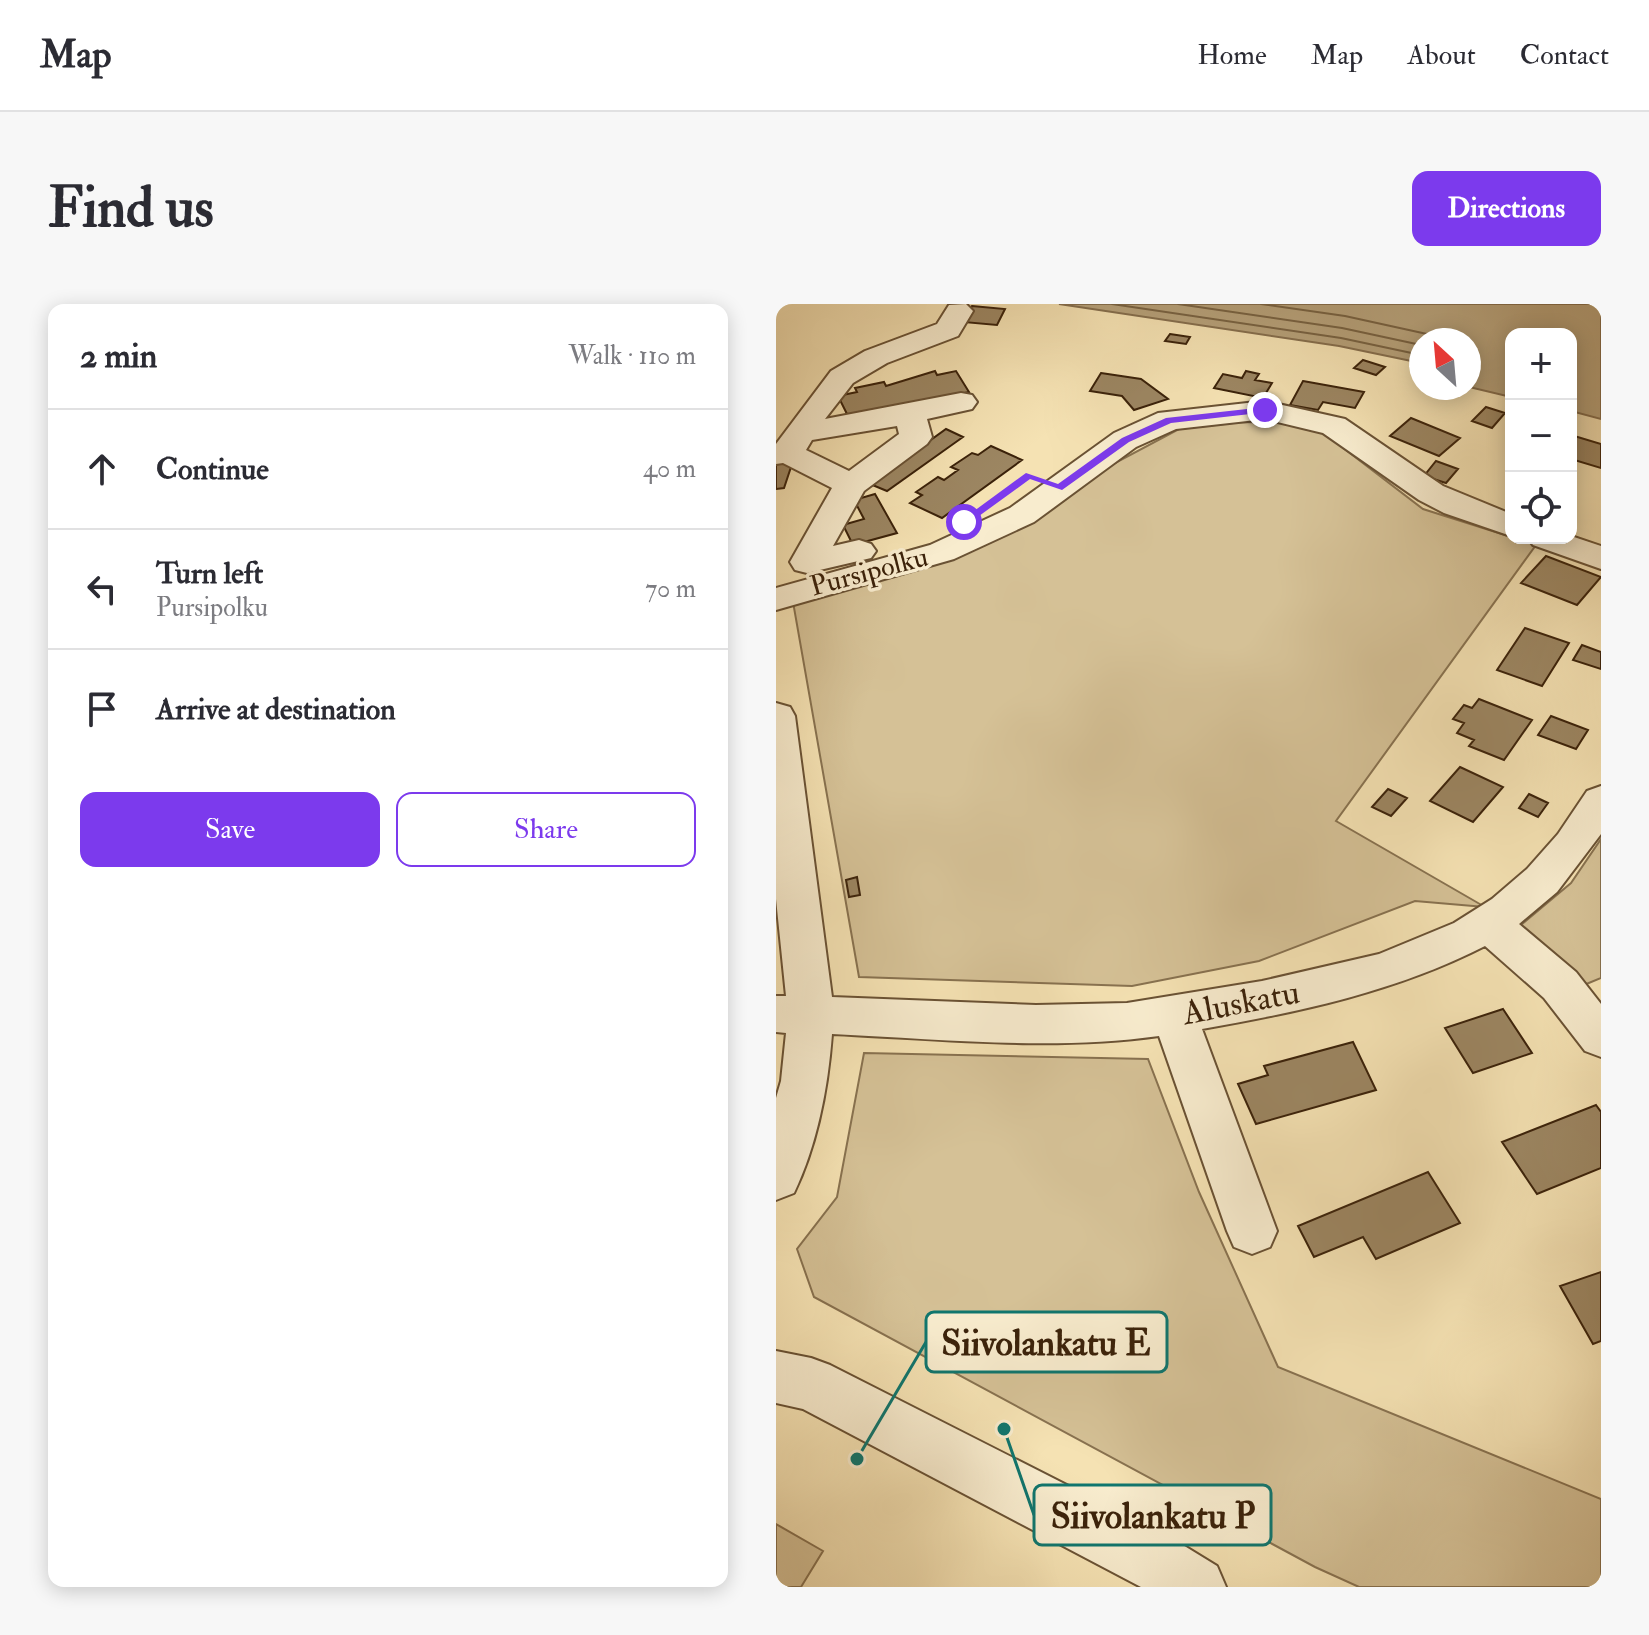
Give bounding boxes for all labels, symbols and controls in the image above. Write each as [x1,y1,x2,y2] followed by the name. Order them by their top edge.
[40,31,111,79] text: Map
[1197,38,1267,73] text: Home
[1311,38,1363,73] text: Map
[1407,38,1476,73] text: About
[1520,38,1609,73] text: Contact
[1412,171,1601,246] button: Directions
[48,173,214,244] text: Find us
[1409,328,1481,400] north arrow
[1505,328,1577,544] map controls
[1505,328,1577,400] button: +
[80,335,157,378] text: 2 min
[569,340,696,372] text: Walk · 110 m
[1247,392,1283,428] route end
[1505,400,1577,472] button: −
[80,447,124,491] icon: ahead
[156,451,269,488] text: Continue
[643,453,696,485] text: 40 m
[1505,472,1577,544] button: locate
[946,504,982,540] route start
[806,539,932,605] street label: Pursipolku
[156,555,263,592] text: Turn left
[80,567,124,611] icon: left
[645,573,696,605] text: 70 m
[156,592,268,624] text: Pursipolku
[80,687,124,731] icon: arrive
[156,691,396,728] text: Arrive at destination
[80,792,380,867] button: Save
[396,792,696,867] button: Share
[1178,971,1303,1036] street label: Aluskatu
[926,1312,1167,1372] callout: Siivolankatu E
[941,1321,1151,1366] text: Siivolankatu E
[1034,1485,1271,1545] callout: Siivolankatu P
[1051,1494,1255,1539] text: Siivolankatu P

